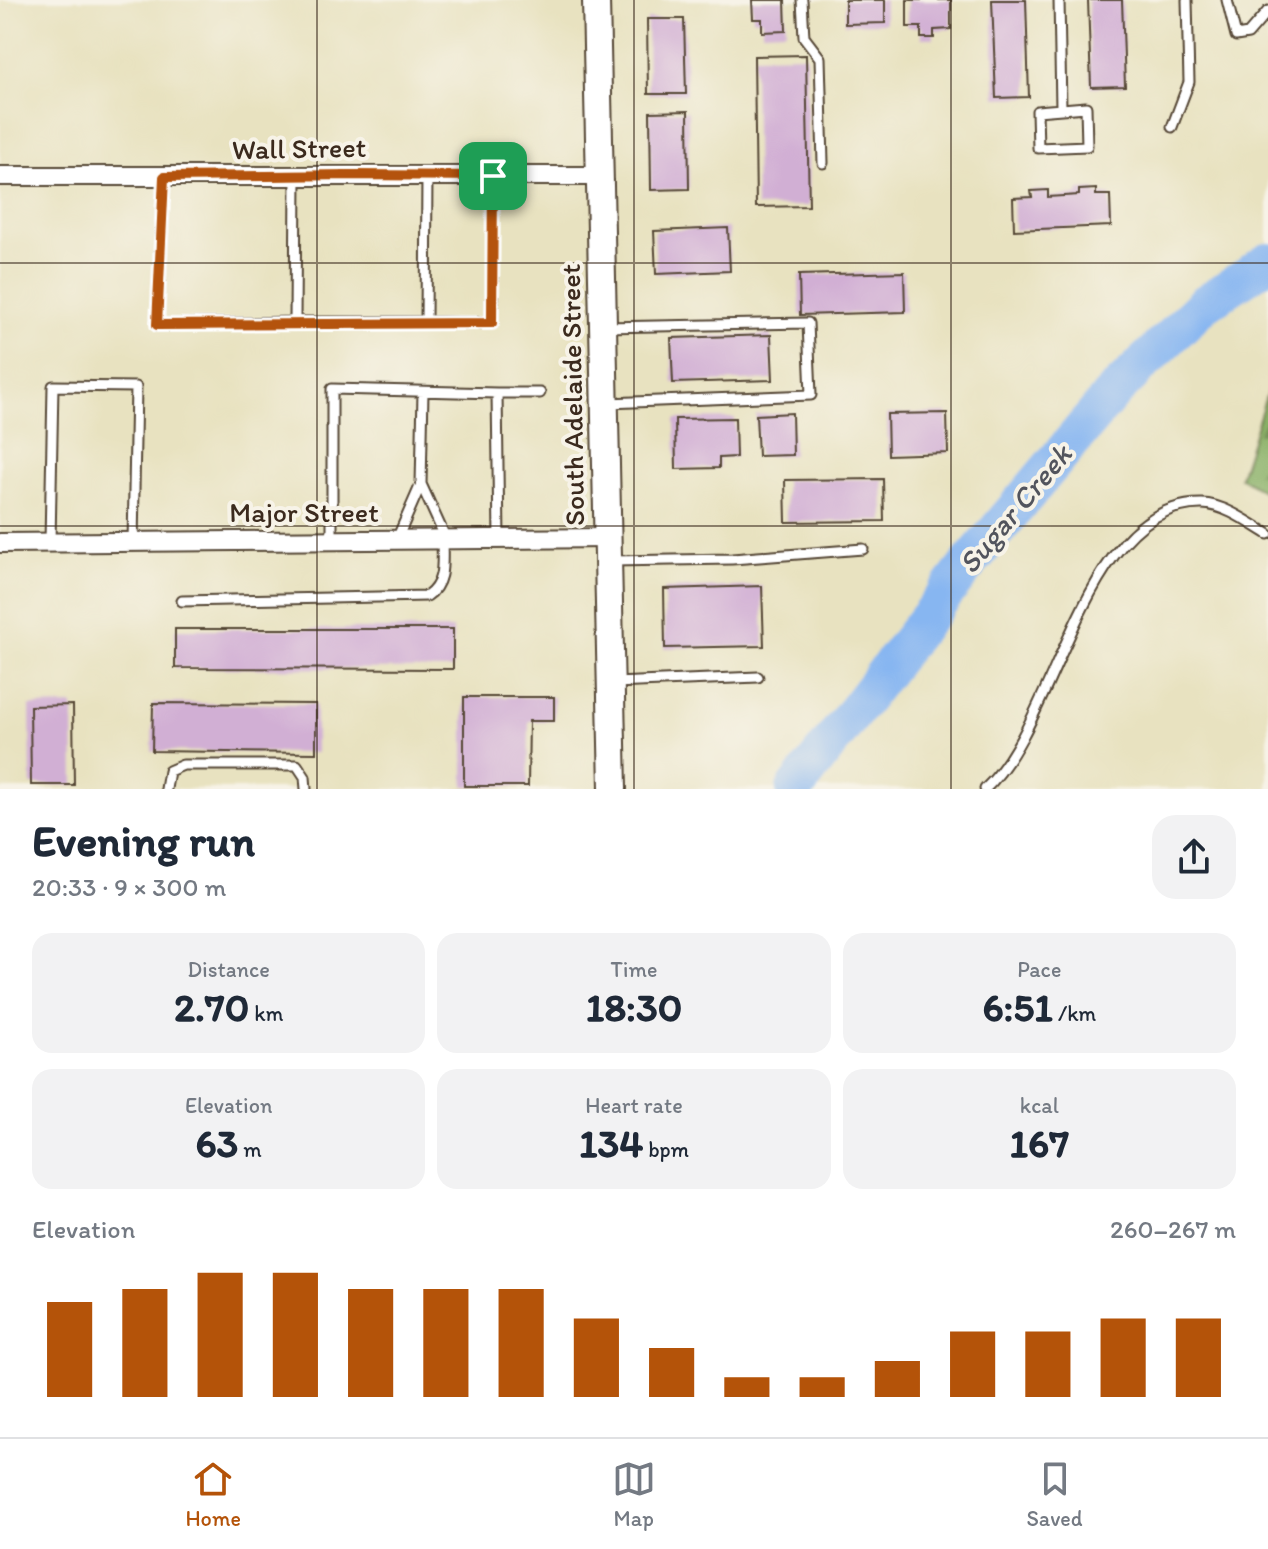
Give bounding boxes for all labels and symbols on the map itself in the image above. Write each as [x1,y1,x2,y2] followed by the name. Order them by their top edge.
[232,130,366,166] street label: Wall Street
[459,142,527,210] pin
[553,264,591,526] street label: South Adelaide Street
[950,435,1080,581] water label: Sugar Creek
[229,495,379,529] street label: Major Street

